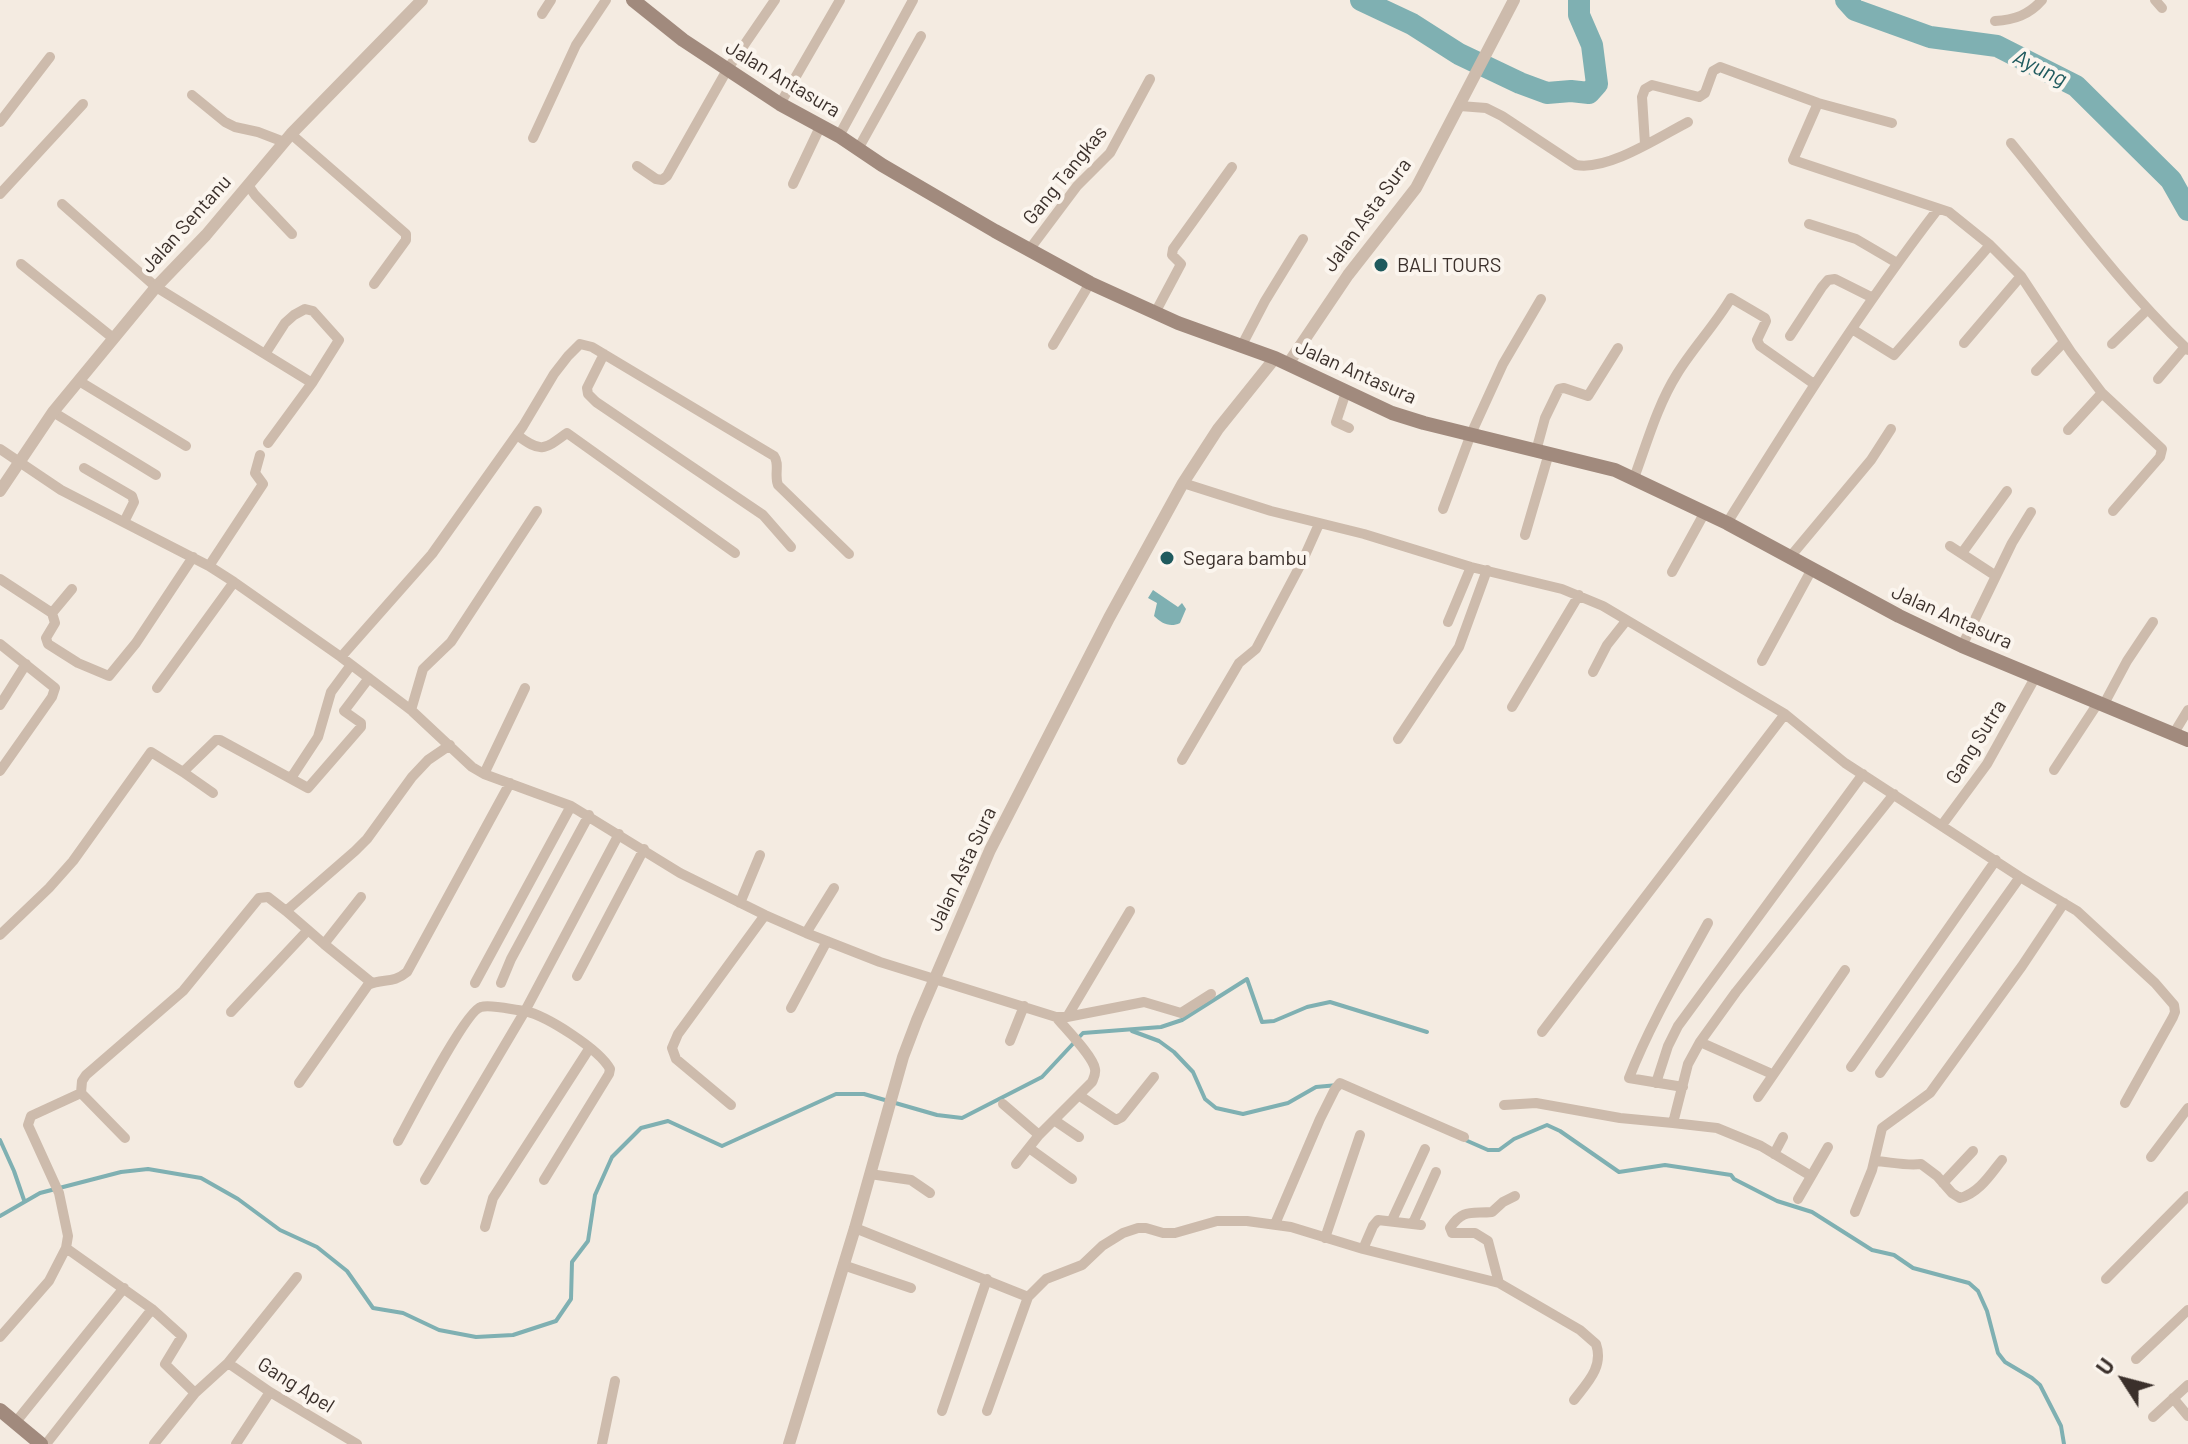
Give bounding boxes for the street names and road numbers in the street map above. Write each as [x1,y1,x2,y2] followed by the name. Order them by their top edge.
[721,35,845,123] street label: Jalan Antasura
[1018,121,1112,229] street label: Gang Tangkas
[1318,154,1416,276] street label: Jalan Asta Sura
[136,170,236,278] street label: Jalan Sentanu
[1292,335,1420,409] street label: Jalan Antasura
[1888,580,2016,654] street label: Jalan Antasura
[1941,695,2011,789] street label: Gang Sutra
[923,803,1001,935] street label: Jalan Asta Sura
[253,1352,339,1418] street label: Gang Apel

